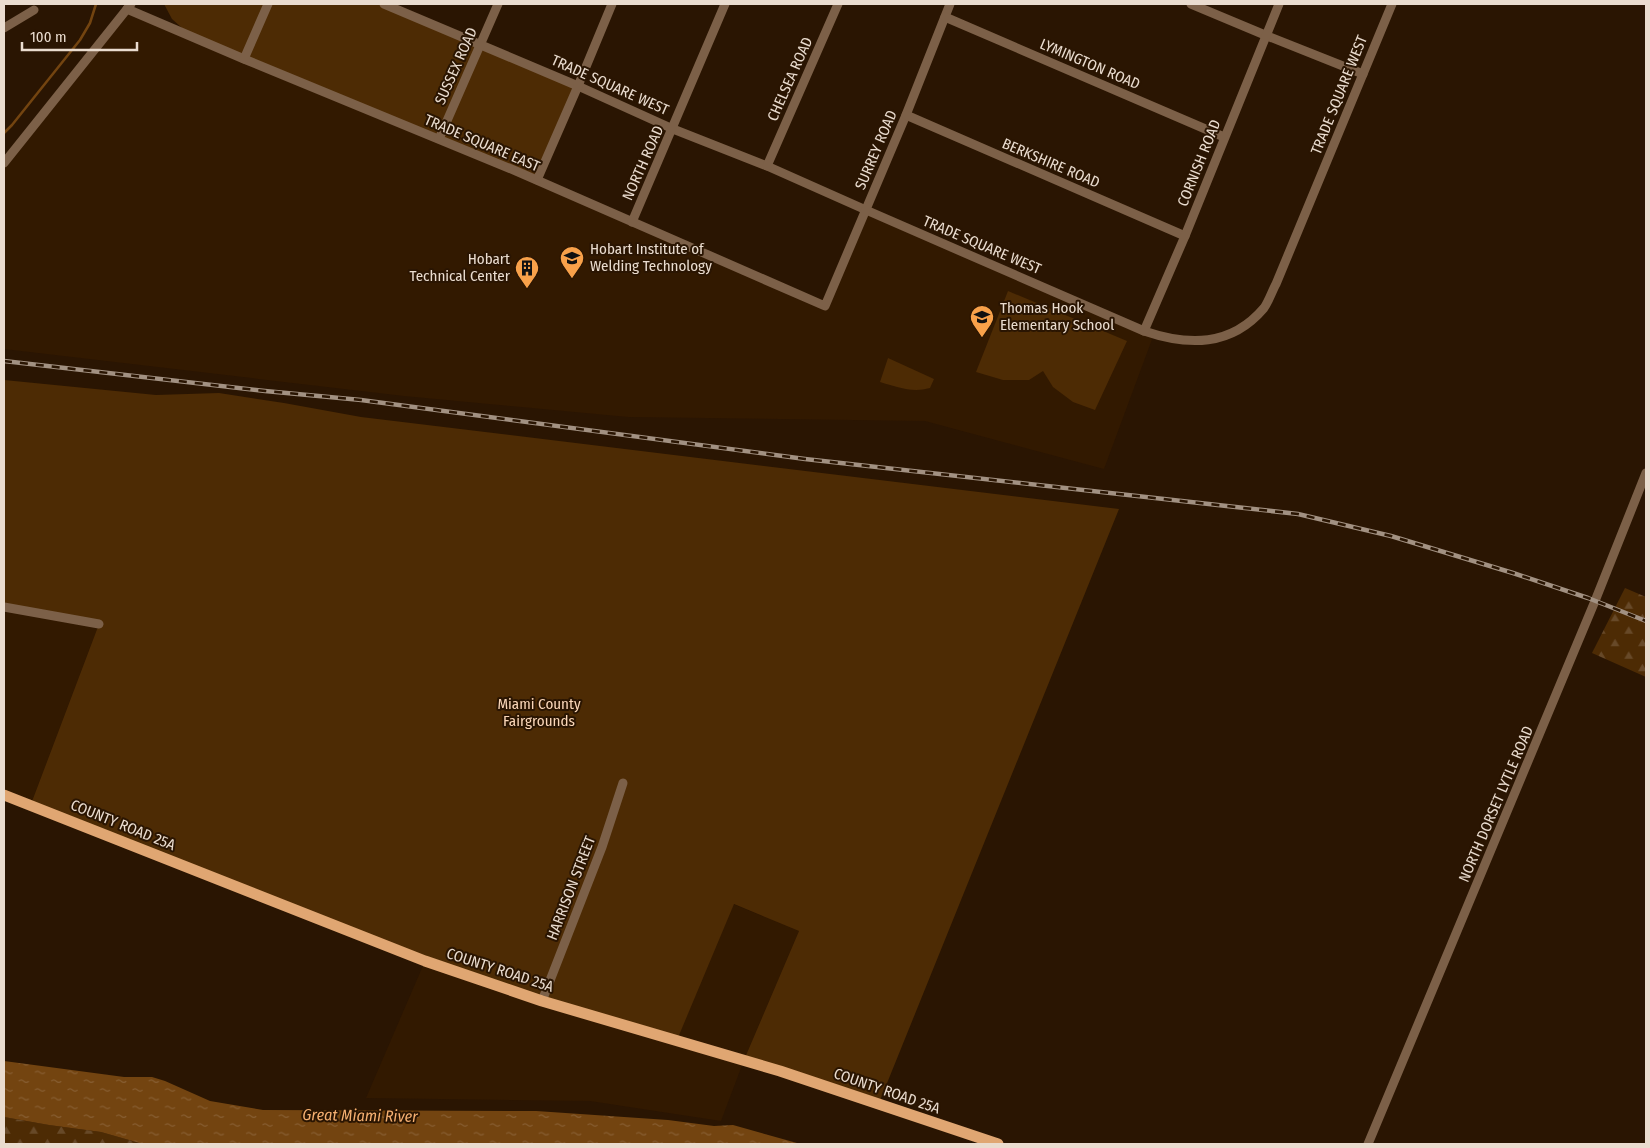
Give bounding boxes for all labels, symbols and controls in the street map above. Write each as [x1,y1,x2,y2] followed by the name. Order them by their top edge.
[22,20,138,52] scale bar
[431,25,481,107] street label: SUSSEX ROAD
[30,28,67,46] text: 100 m
[1307,33,1371,157] street label: TRADE SQUARE WEST
[763,34,817,124] street label: CHELSEA ROAD
[1037,35,1143,93] street label: LYMINGTON ROAD
[549,51,672,119] street label: TRADE SQUARE WEST
[851,108,901,192] street label: SURREY ROAD
[422,111,542,175] street label: TRADE SQUARE EAST
[1173,117,1225,209] street label: CORNISH ROAD
[619,123,667,203] street label: NORTH ROAD
[999,134,1103,192] street label: BERKSHIRE ROAD
[920,212,1044,278] street label: TRADE SQUARE WEST
[590,240,712,275] place label: Hobart Institute of Welding Technology
[559,245,585,279] school or university icon: Hobart Institute of Welding Technology
[410,250,511,285] place label: Hobart Technical Center
[514,255,540,289] building icon: Hobart Technical Center
[1000,299,1114,334] place label: Thomas Hook Elementary School
[969,304,995,338] school or university icon: Thomas Hook Elementary School
[497,695,581,730] park label: Miami County Fairgrounds
[1455,723,1537,885] street label: NORTH DORSET LYTLE ROAD
[68,796,178,854] street label: COUNTY ROAD 25A
[543,833,599,943] street label: HARRISON STREET
[444,944,556,996] street label: COUNTY ROAD 25A
[831,1064,943,1118] street label: COUNTY ROAD 25A
[302,1105,418,1126] water label: Great Miami River

